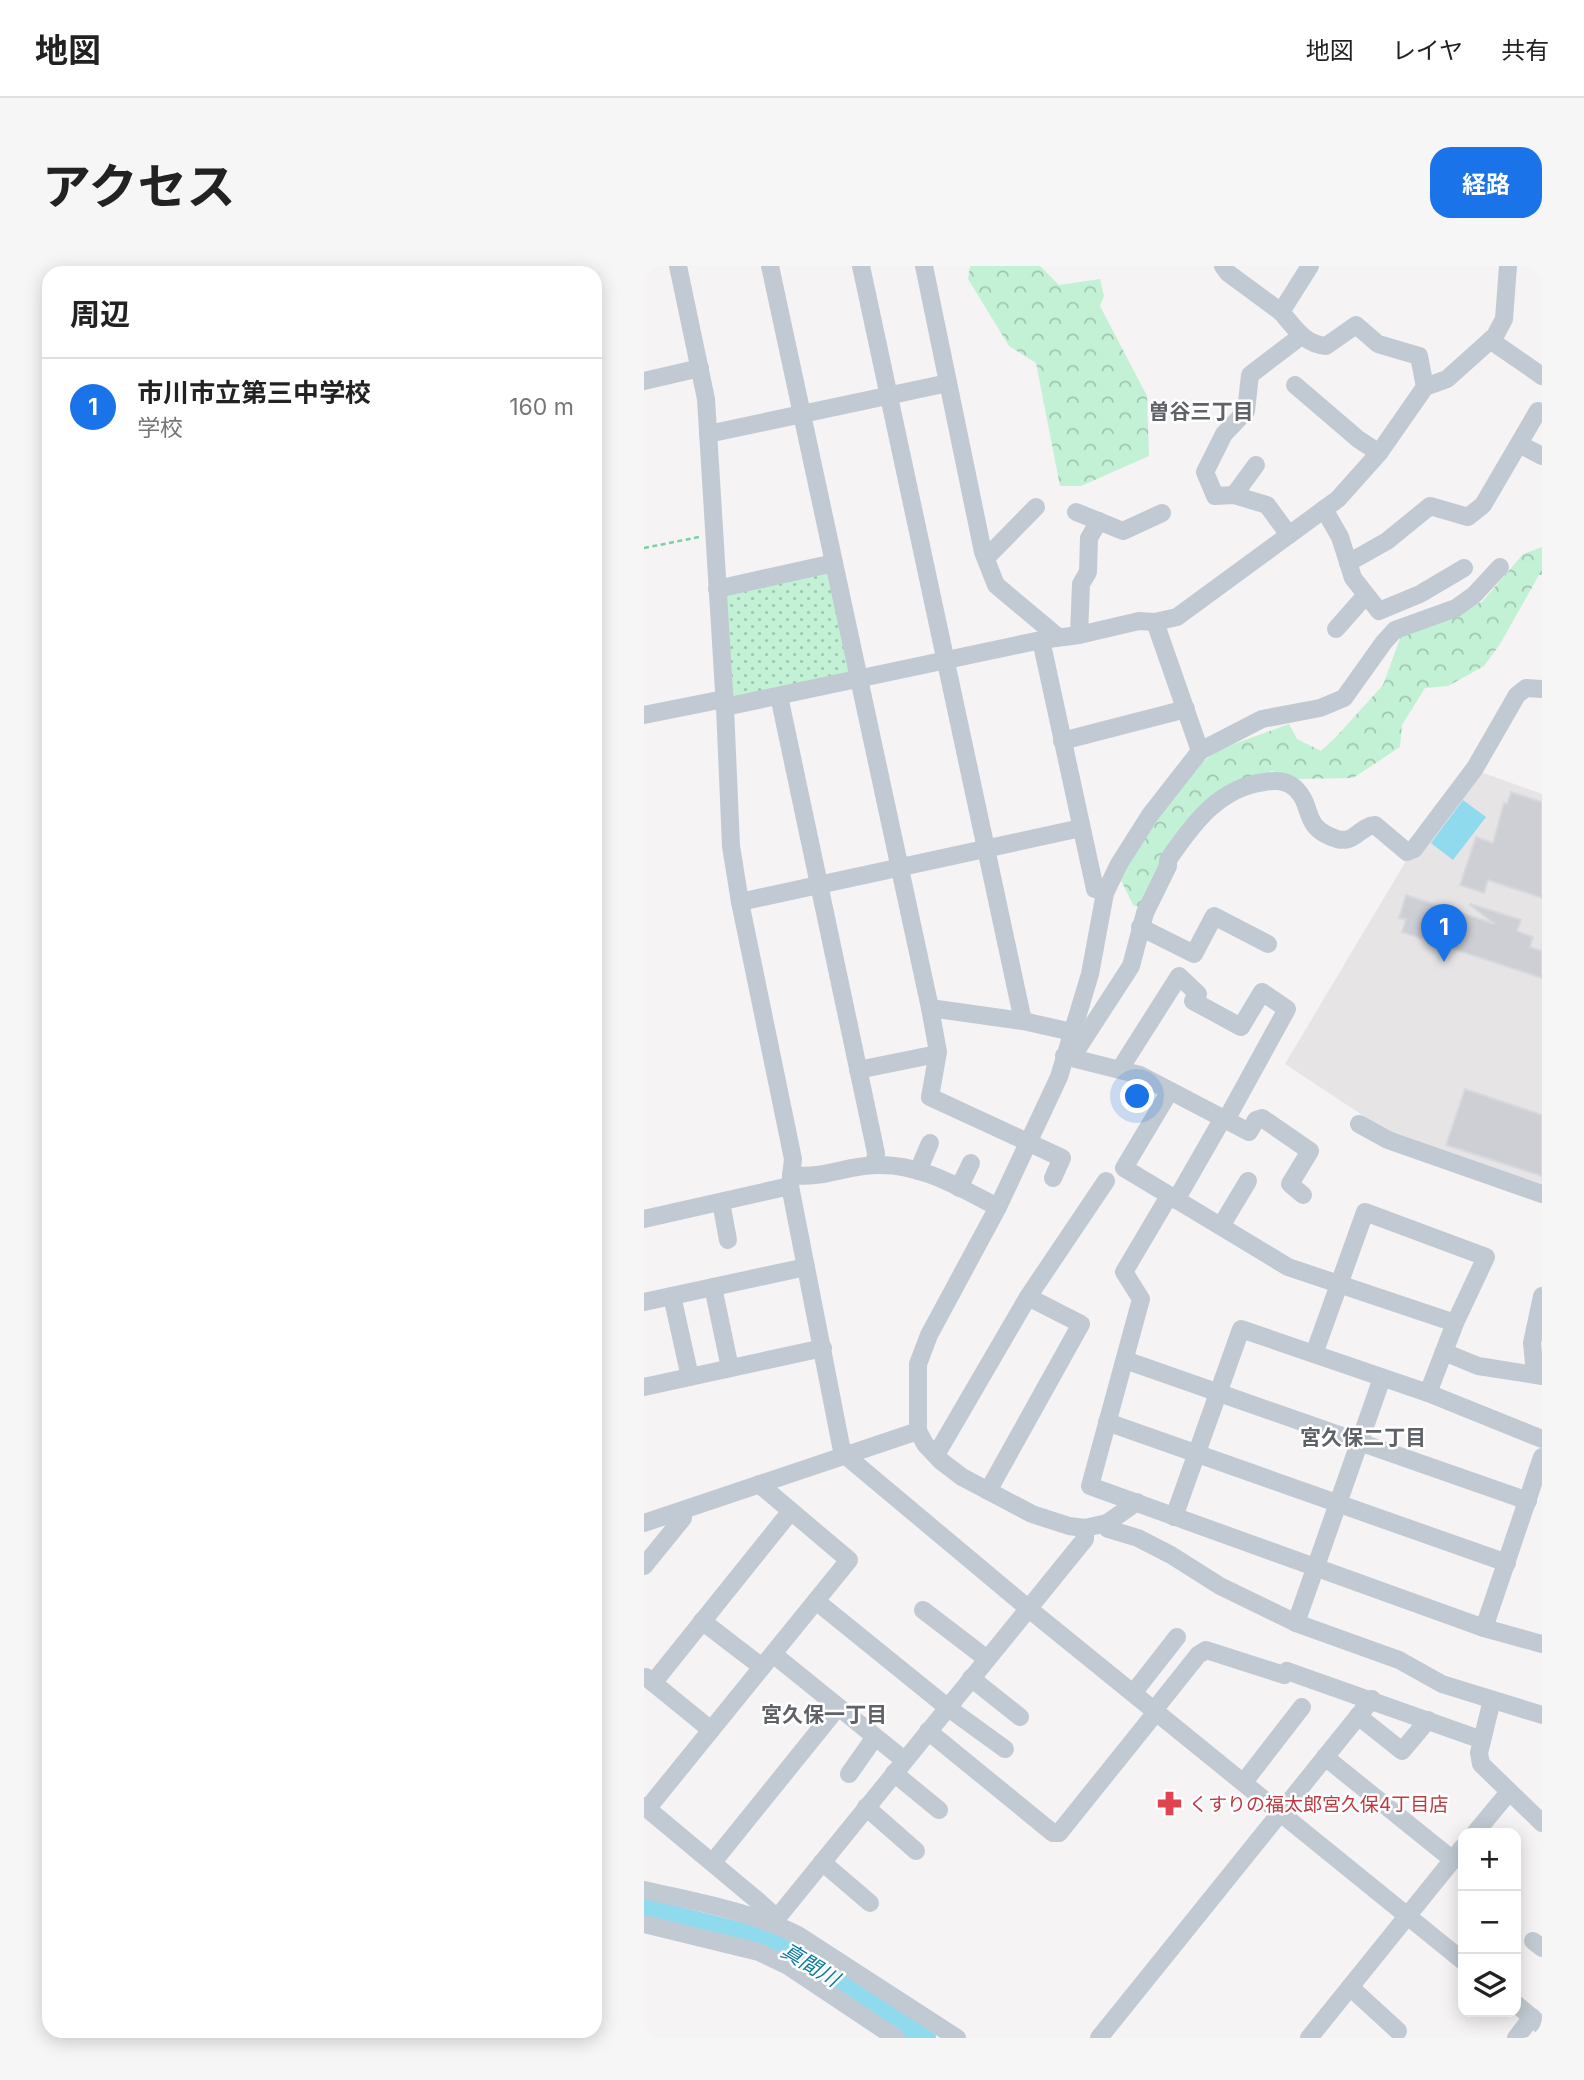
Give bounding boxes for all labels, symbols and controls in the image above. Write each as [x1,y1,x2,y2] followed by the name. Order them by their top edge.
[35,30,101,70] text: 地図
[1306,36,1354,65] text: 地図
[1392,36,1463,65] text: レイヤ
[1501,36,1549,65] text: 共有
[1430,147,1542,218] button: 経路
[42,157,236,216] text: アクセス
[70,296,130,332] text: 周辺
[137,377,371,408] text: 市川市立第三中学校
[88,393,98,421] text: 1
[509,393,574,421] text: 160 m
[1149,399,1254,424] district label: 曽谷三丁目
[137,414,183,442] text: 学校
[1421,904,1467,962] pin: 1
[1120,1079,1154,1113] your location
[1300,1425,1426,1450] district label: 宮久保二丁目
[761,1702,887,1727] district label: 宮久保一丁目
[1155,1790,1183,1818] pharmacy icon: くすりの福太郎宮久保4丁目店
[1189,1793,1448,1816] place label: くすりの福太郎宮久保4丁目店
[1458,1828,1521,2017] map controls
[1458,1828,1521,1891] button: +
[1458,1891,1521,1954] button: −
[777,1938,845,1993] water label: 真間川
[1458,1954,1521,2017] button: layers

